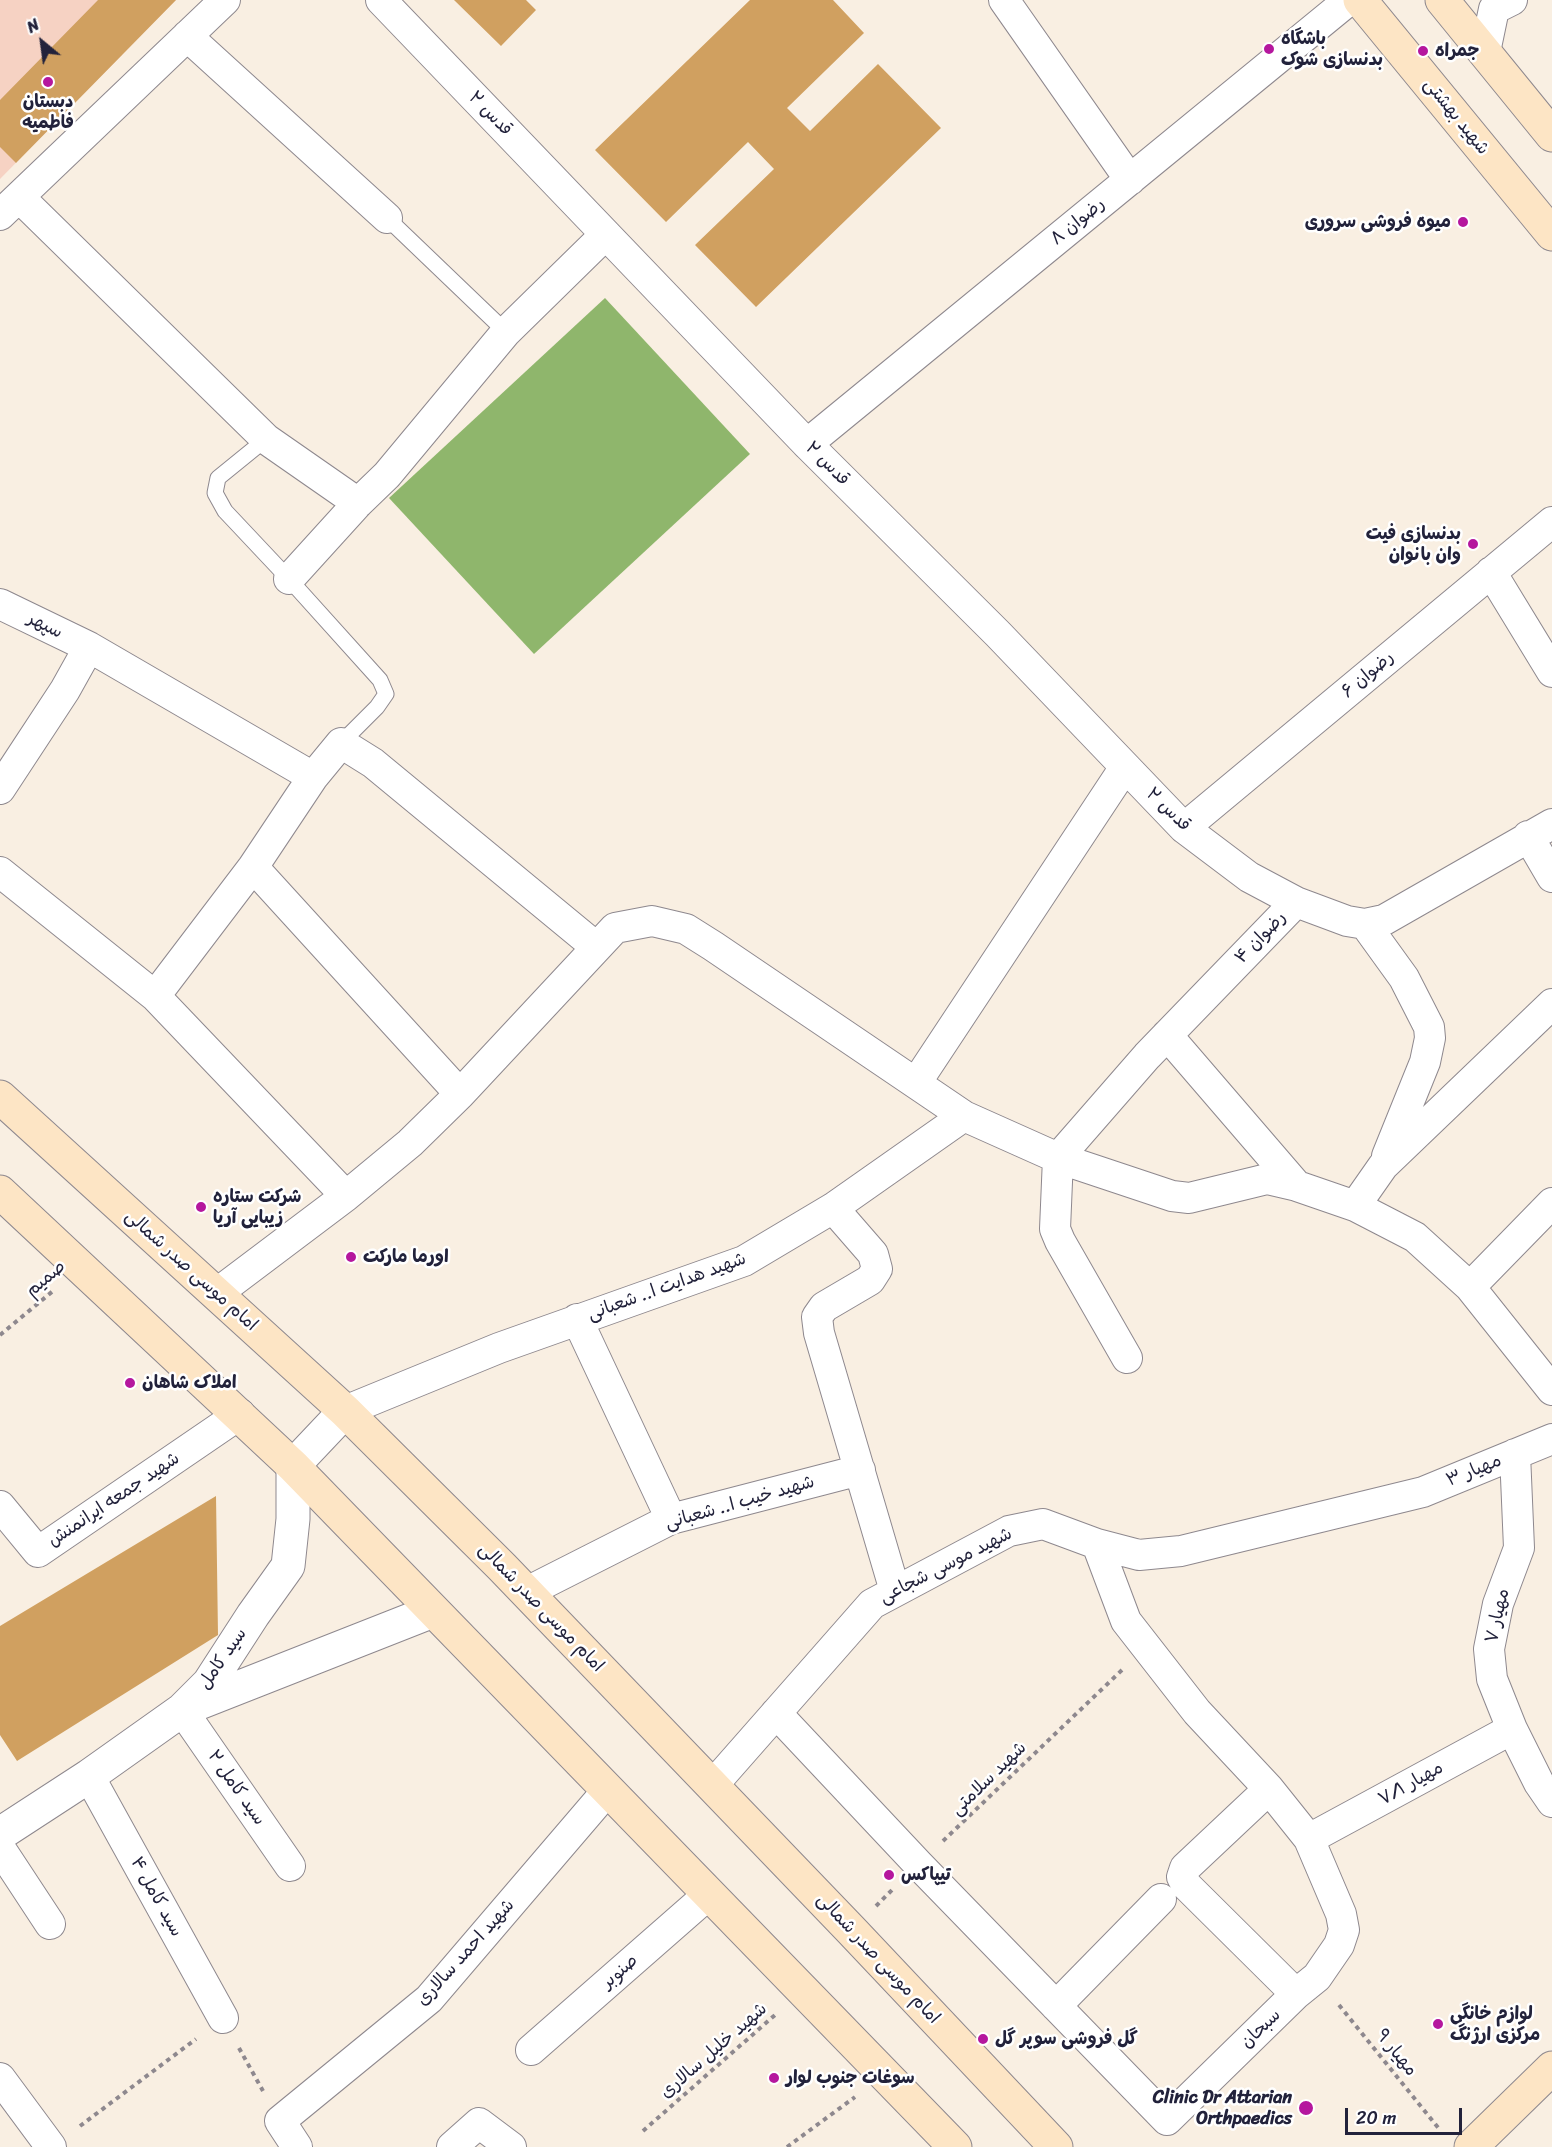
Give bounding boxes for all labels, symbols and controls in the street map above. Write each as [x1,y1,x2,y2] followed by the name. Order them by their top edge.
[21,10,45,41] text: N
[12,12,72,72] north arrow
[1281,28,1383,70] place label: باشگاه بدنسازی شوک
[1435,40,1479,62] place label: جمراه
[1262,42,1276,56] marker: باشگاه بدنسازی شوک
[1416,44,1430,58] marker: جمراه
[1419,74,1493,160] street label: شهید بهشتی
[41,75,55,89] marker: دبستان فاطمیه
[464,87,516,141] street label: قدس ۲
[22,91,74,134] place label: دبستان فاطمیه
[1046,194,1110,250] street label: رضوان ۸
[1305,211,1451,233] place label: میوه فروشی سروری
[1456,215,1470,229] marker: میوه فروشی سروری
[800,437,854,491] street label: قدس ۲
[1366,523,1461,566] place label: بدنسازی فیت وان بانوان
[1466,537,1480,551] marker: بدنسازی فیت وان بانوان
[24,608,66,644] street label: سپهر
[1337,647,1399,703] street label: رضوان ۶
[1141,784,1195,836] street label: قدس ۲
[1231,907,1291,969] street label: رضوان ۴
[213,1186,301,1228] place label: شرکت ستاره زیبایی آریا
[194,1200,208,1214] marker: شرکت ستاره زیبایی آریا
[120,1206,262,1336] street label: امام موسی صدر شمالی
[363,1246,449,1268] place label: اورما مارکت
[585,1248,749,1326] street label: شهید هدایت ا.. شعبانی
[344,1250,358,1264] marker: اورما مارکت
[22,1256,70,1302] street label: صمیم
[142,1372,237,1394] place label: املاک شاهان
[123,1376,137,1390] marker: املاک شاهان
[44,1448,184,1552] street label: شهید جمعه ایرانمنش
[1443,1450,1505,1492] street label: مهیار ۳
[663,1471,817,1535] street label: شهید خیب ا.. شعبانی
[876,1523,1016,1609] street label: شهید موسی شجاعی
[474,1539,608,1677] street label: امام موسی صدر شمالی
[1481,1587,1515,1645] street label: مهیار ۷
[194,1624,252,1694] street label: سید کامل
[947,1738,1031,1820] street label: شهید سلامتی
[202,1746,270,1830] street label: سید کامل ۲
[1375,1757,1447,1811] street label: مهیار ۷/۱
[125,1853,187,1941] street label: سید کامل ۴
[901,1864,951,1886] place label: تیپاکس
[882,1868,896,1882] marker: تیپاکس
[812,1889,944,2029] street label: امام موسی صدر شمالی
[412,1895,520,2011] street label: شهید احمد سالاری
[597,1950,643,1994] street label: صنوبر
[656,1999,772,2103] street label: شهید خلیل سالاری
[1450,2003,1540,2046] place label: لوازم خانگی مرکزی ارژنگ
[1236,2005,1286,2053] street label: سبحان
[1431,2017,1445,2031] marker: لوازم خانگی مرکزی ارژنگ
[1371,2025,1421,2081] street label: مهیار ۹
[995,2028,1138,2050] place label: گل فروشی سوپر گل
[976,2032,990,2046] marker: گل فروشی سوپر گل
[786,2067,915,2089] place label: سوغات جنوب لوار
[767,2071,781,2085] marker: سوغات جنوب لوار
[1153,2087,1292,2130] place label: Clinic Dr Attarian Orthpaedics
[1348,2096,1465,2134] scale bar
[1297,2099,1315,2117] marker: Clinic Dr Attarian Orthpaedics
[1356,2102,1396,2134] text: 20 m

